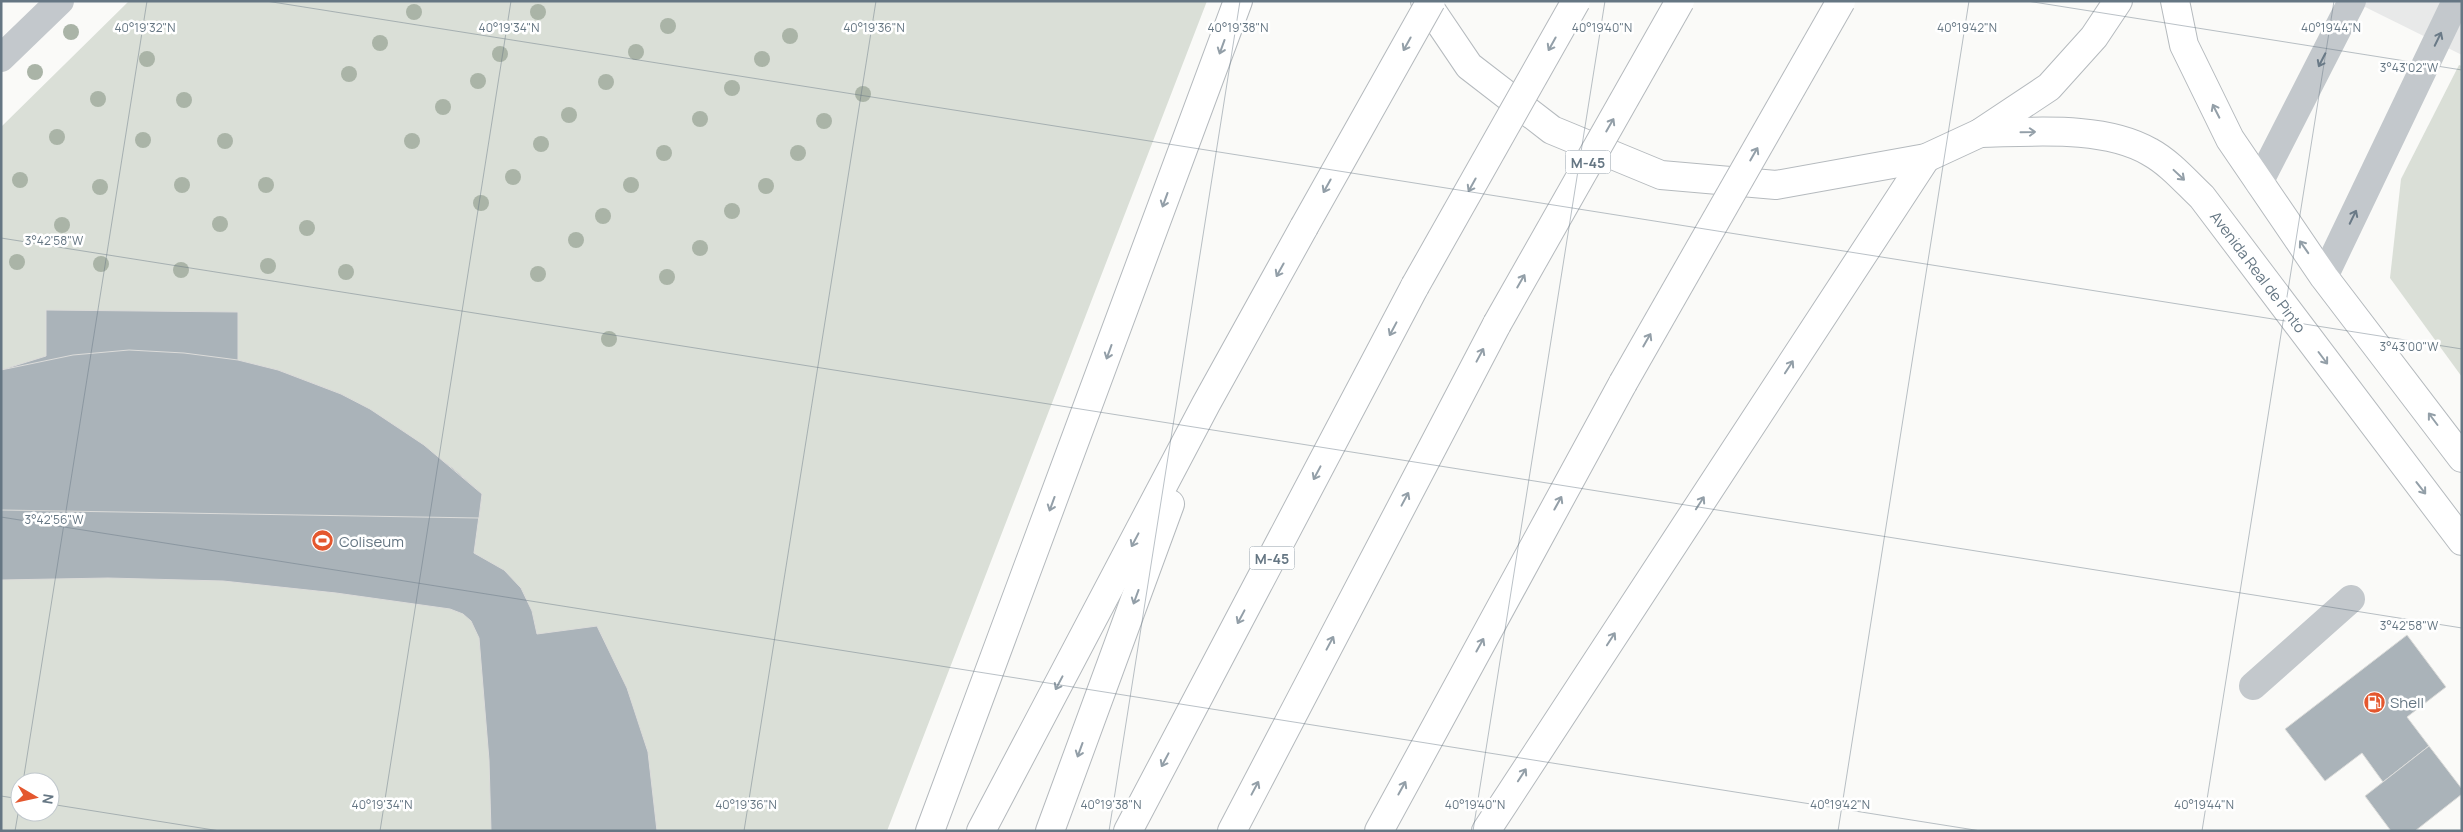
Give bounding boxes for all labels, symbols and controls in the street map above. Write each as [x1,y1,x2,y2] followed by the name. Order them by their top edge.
[115,19,175,36] text: 40°19'32"N
[479,19,539,36] text: 40°19'34"N
[843,19,905,36] text: 40°19'36"N
[1207,19,1269,36] text: 40°19'38"N
[1572,19,1632,36] text: 40°19'40"N
[1937,19,1997,36] text: 40°19'42"N
[2301,19,2361,36] text: 40°19'44"N
[2434,32,2443,47] one-way arrow
[1401,36,1411,50] one-way arrow
[1546,36,1556,50] one-way arrow
[1217,39,1226,55] one-way arrow
[2317,52,2326,67] one-way arrow
[2380,59,2439,76] text: 3°43'02"W
[2211,104,2220,119] one-way arrow
[1605,118,1615,132] one-way arrow
[2020,127,2036,137] one-way arrow
[1749,146,1759,161] one-way arrow
[1566,150,1610,173] road number: M-45
[2173,169,2186,181] one-way arrow
[1322,178,1332,192] one-way arrow
[1467,178,1477,193] one-way arrow
[1160,192,1169,207] one-way arrow
[2205,207,2311,337] street label: Avenida Real de Pinto
[2348,210,2358,225] one-way arrow
[25,232,84,249] text: 3°42'58"W
[2299,241,2309,255] one-way arrow
[1275,262,1285,277] one-way arrow
[1516,275,1526,289] one-way arrow
[1388,321,1397,336] one-way arrow
[1643,334,1653,348] one-way arrow
[2380,338,2439,355] text: 3°43'00"W
[1104,344,1113,359] one-way arrow
[1475,348,1485,363] one-way arrow
[2317,351,2328,364] one-way arrow
[1784,361,1794,375] one-way arrow
[2427,413,2438,426] one-way arrow
[1312,465,1321,480] one-way arrow
[2415,481,2426,494] one-way arrow
[1400,492,1410,507] one-way arrow
[1047,496,1056,511] one-way arrow
[1553,496,1563,510] one-way arrow
[1695,497,1705,511] one-way arrow
[25,511,84,528] text: 3°42'56"W
[311,529,335,553] sports icon: Coliseum
[339,531,404,552] place label: Coliseum
[1130,532,1140,547] one-way arrow
[1250,546,1294,570] road number: M-45
[1131,589,1140,604] one-way arrow
[1236,609,1246,624] one-way arrow
[2380,617,2439,634] text: 3°42'58"W
[1606,633,1616,647] one-way arrow
[1325,636,1335,651] one-way arrow
[1475,639,1485,653] one-way arrow
[1054,676,1064,691] one-way arrow
[2362,690,2386,714] fuel station icon: Shell
[2390,692,2424,713] place label: Shell
[1075,742,1084,757] one-way arrow
[1160,752,1169,767] one-way arrow
[1517,769,1527,783] one-way arrow
[10,772,60,822] north arrow
[1250,780,1260,795] one-way arrow
[1397,781,1407,796] one-way arrow
[38,793,59,806] text: N
[352,796,412,813] text: 40°19'34"N
[715,796,777,813] text: 40°19'36"N
[1080,796,1142,813] text: 40°19'38"N
[1445,796,1505,813] text: 40°19'40"N
[1810,796,1870,813] text: 40°19'42"N
[2174,796,2234,813] text: 40°19'44"N

